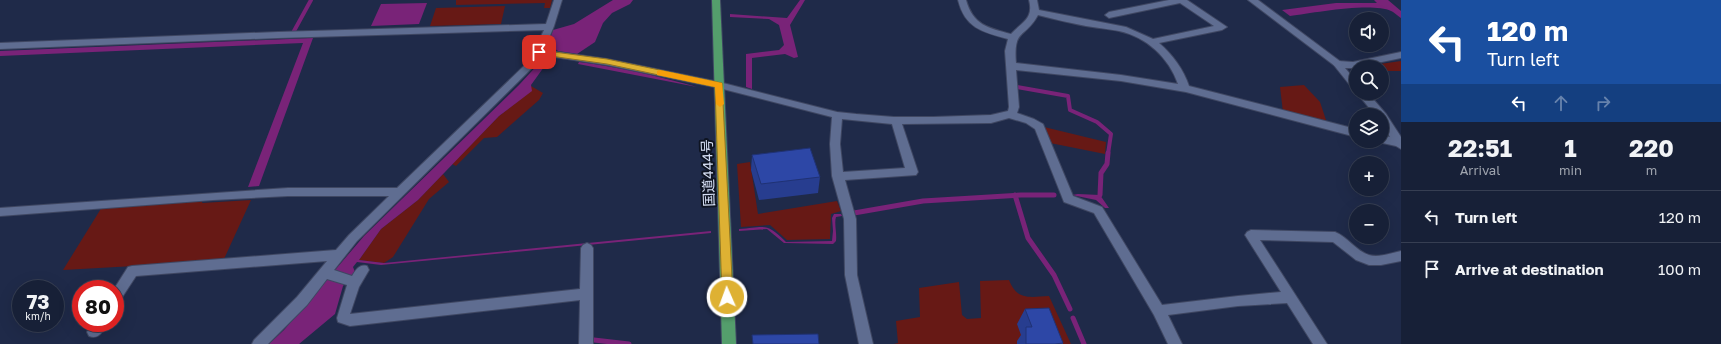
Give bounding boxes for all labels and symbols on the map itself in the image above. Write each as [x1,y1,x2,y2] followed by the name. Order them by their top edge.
[522,35,556,69] pin
[698,139,717,207] street label: 国道444号
[706,276,748,318] position arrow
[72,280,124,332] speed limit sign: 80

